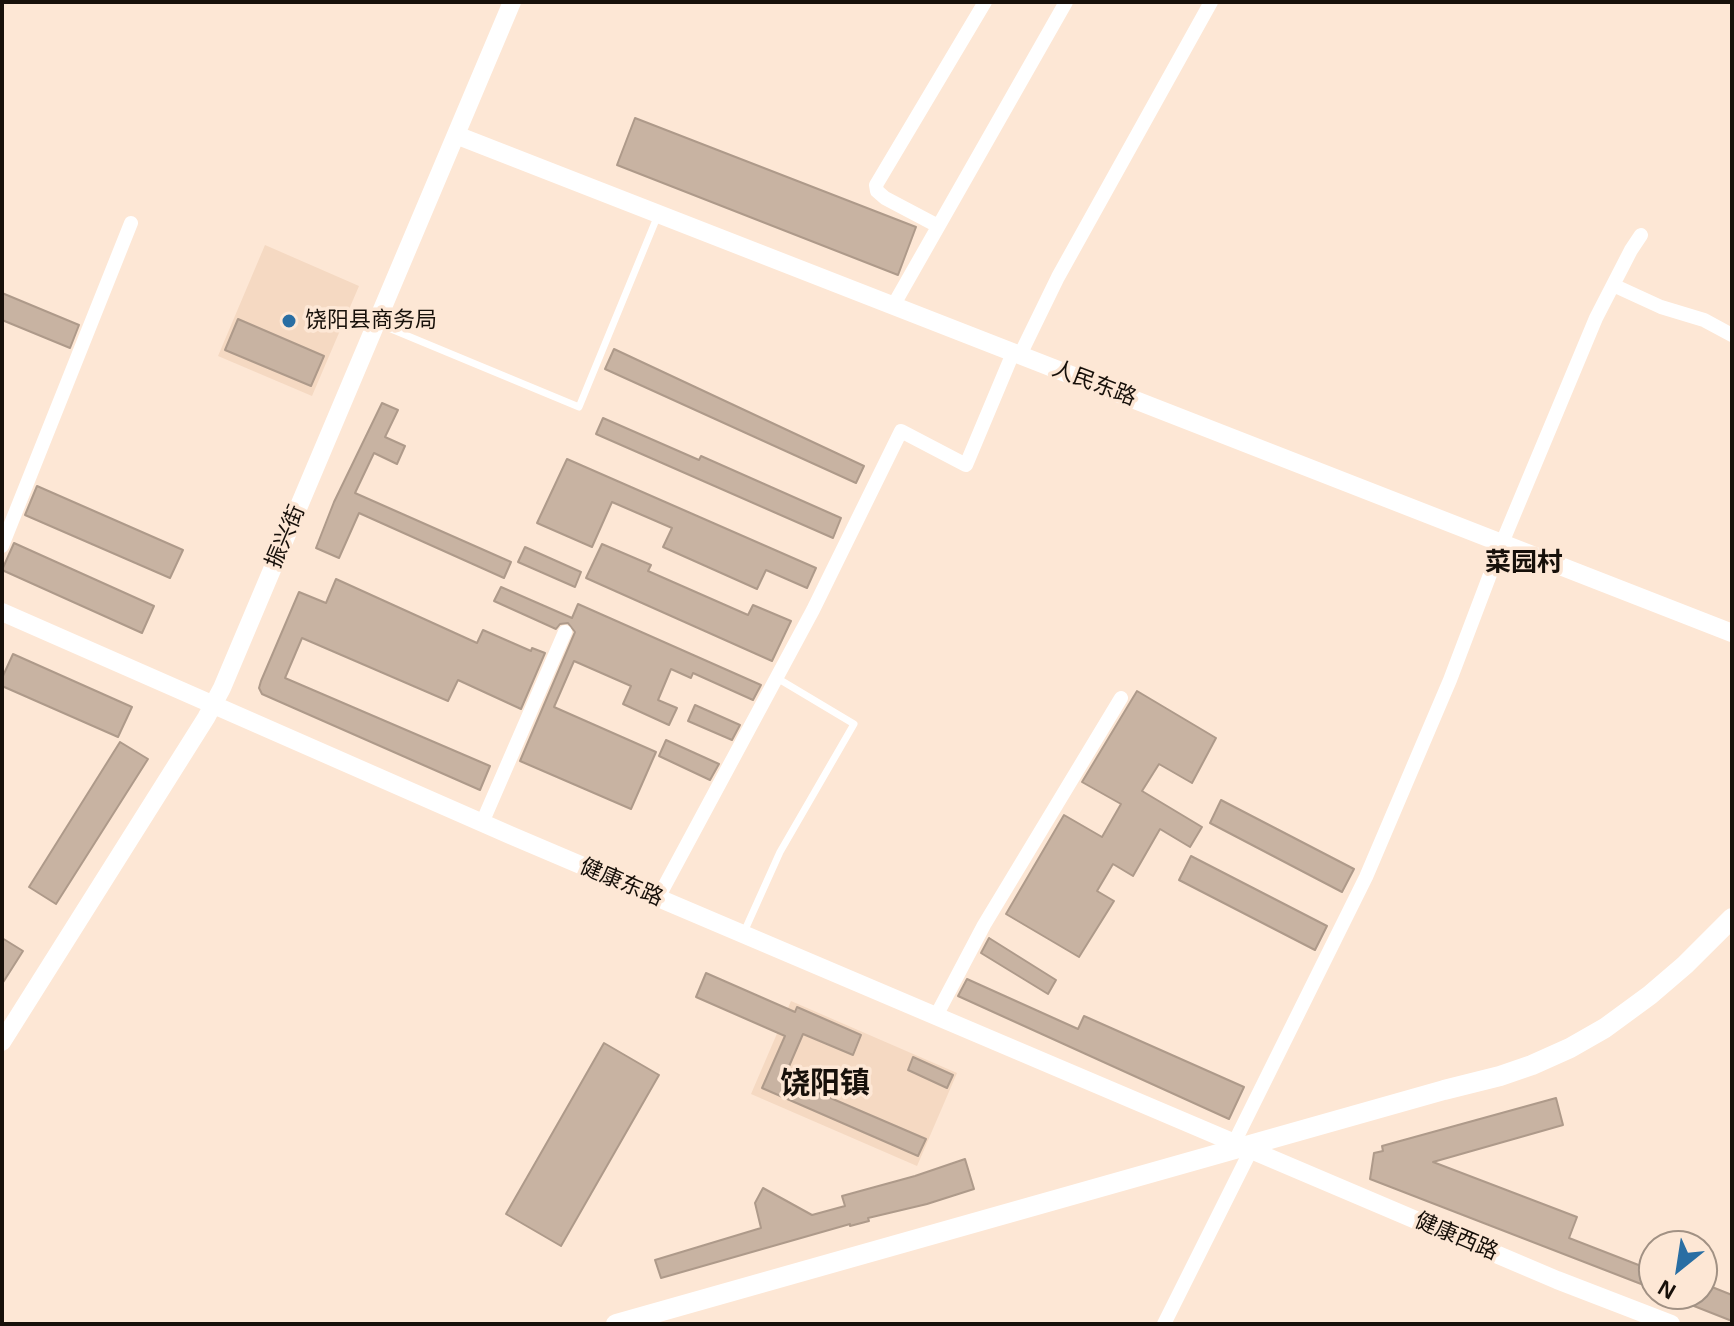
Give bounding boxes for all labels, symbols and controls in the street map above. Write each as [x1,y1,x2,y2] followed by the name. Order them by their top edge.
[305,308,437,334] place label: 饶阳县商务局
[280,312,298,330] marker: 饶阳县商务局
[1048,356,1140,412] street label: 人民东路
[261,501,311,573] street label: 振兴街
[1485,548,1563,580] district label: 菜园村
[575,854,667,912] street label: 健康东路
[780,1067,870,1103] district label: 饶阳镇
[1410,1208,1502,1266] street label: 健康西路
[1638,1230,1718,1310] north arrow
[1654,1275,1680,1304] text: N

